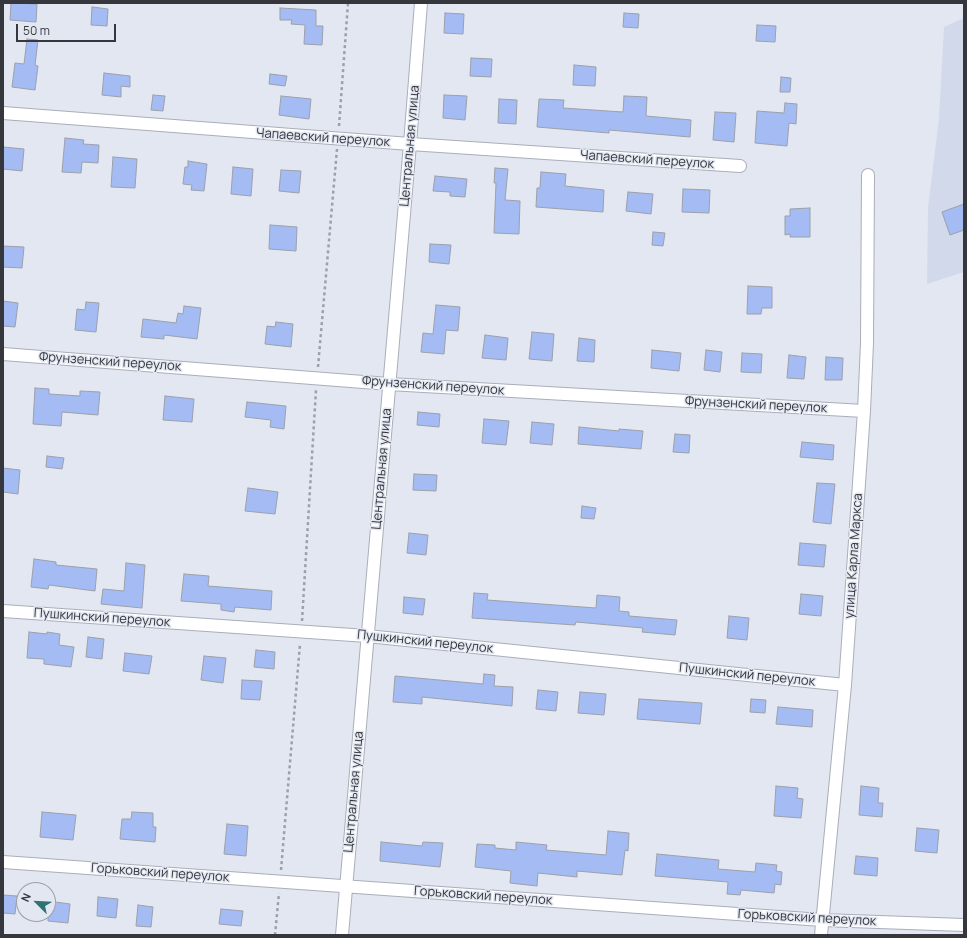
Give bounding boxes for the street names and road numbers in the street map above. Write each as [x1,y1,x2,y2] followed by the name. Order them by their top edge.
[397,85,423,207] street label: Центральная улица
[256,126,390,150] street label: Чапаевский переулок
[580,148,714,172] street label: Чапаевский переулок
[38,349,182,375] street label: Фрунзенский переулок
[361,373,505,399] street label: Фрунзенский переулок
[684,393,828,417] street label: Фрунзенский переулок
[369,408,395,530] street label: Центральная улица
[842,493,866,619] street label: улица Карла Маркса
[33,605,171,631] street label: Пушкинский переулок
[356,627,494,657] street label: Пушкинский переулок
[678,660,816,690] street label: Пушкинский переулок
[341,731,367,853] street label: Центральная улица
[90,860,230,886] street label: Горьковский переулок
[413,883,553,909] street label: Горьковский переулок
[737,907,877,929] street label: Горьковский переулок

